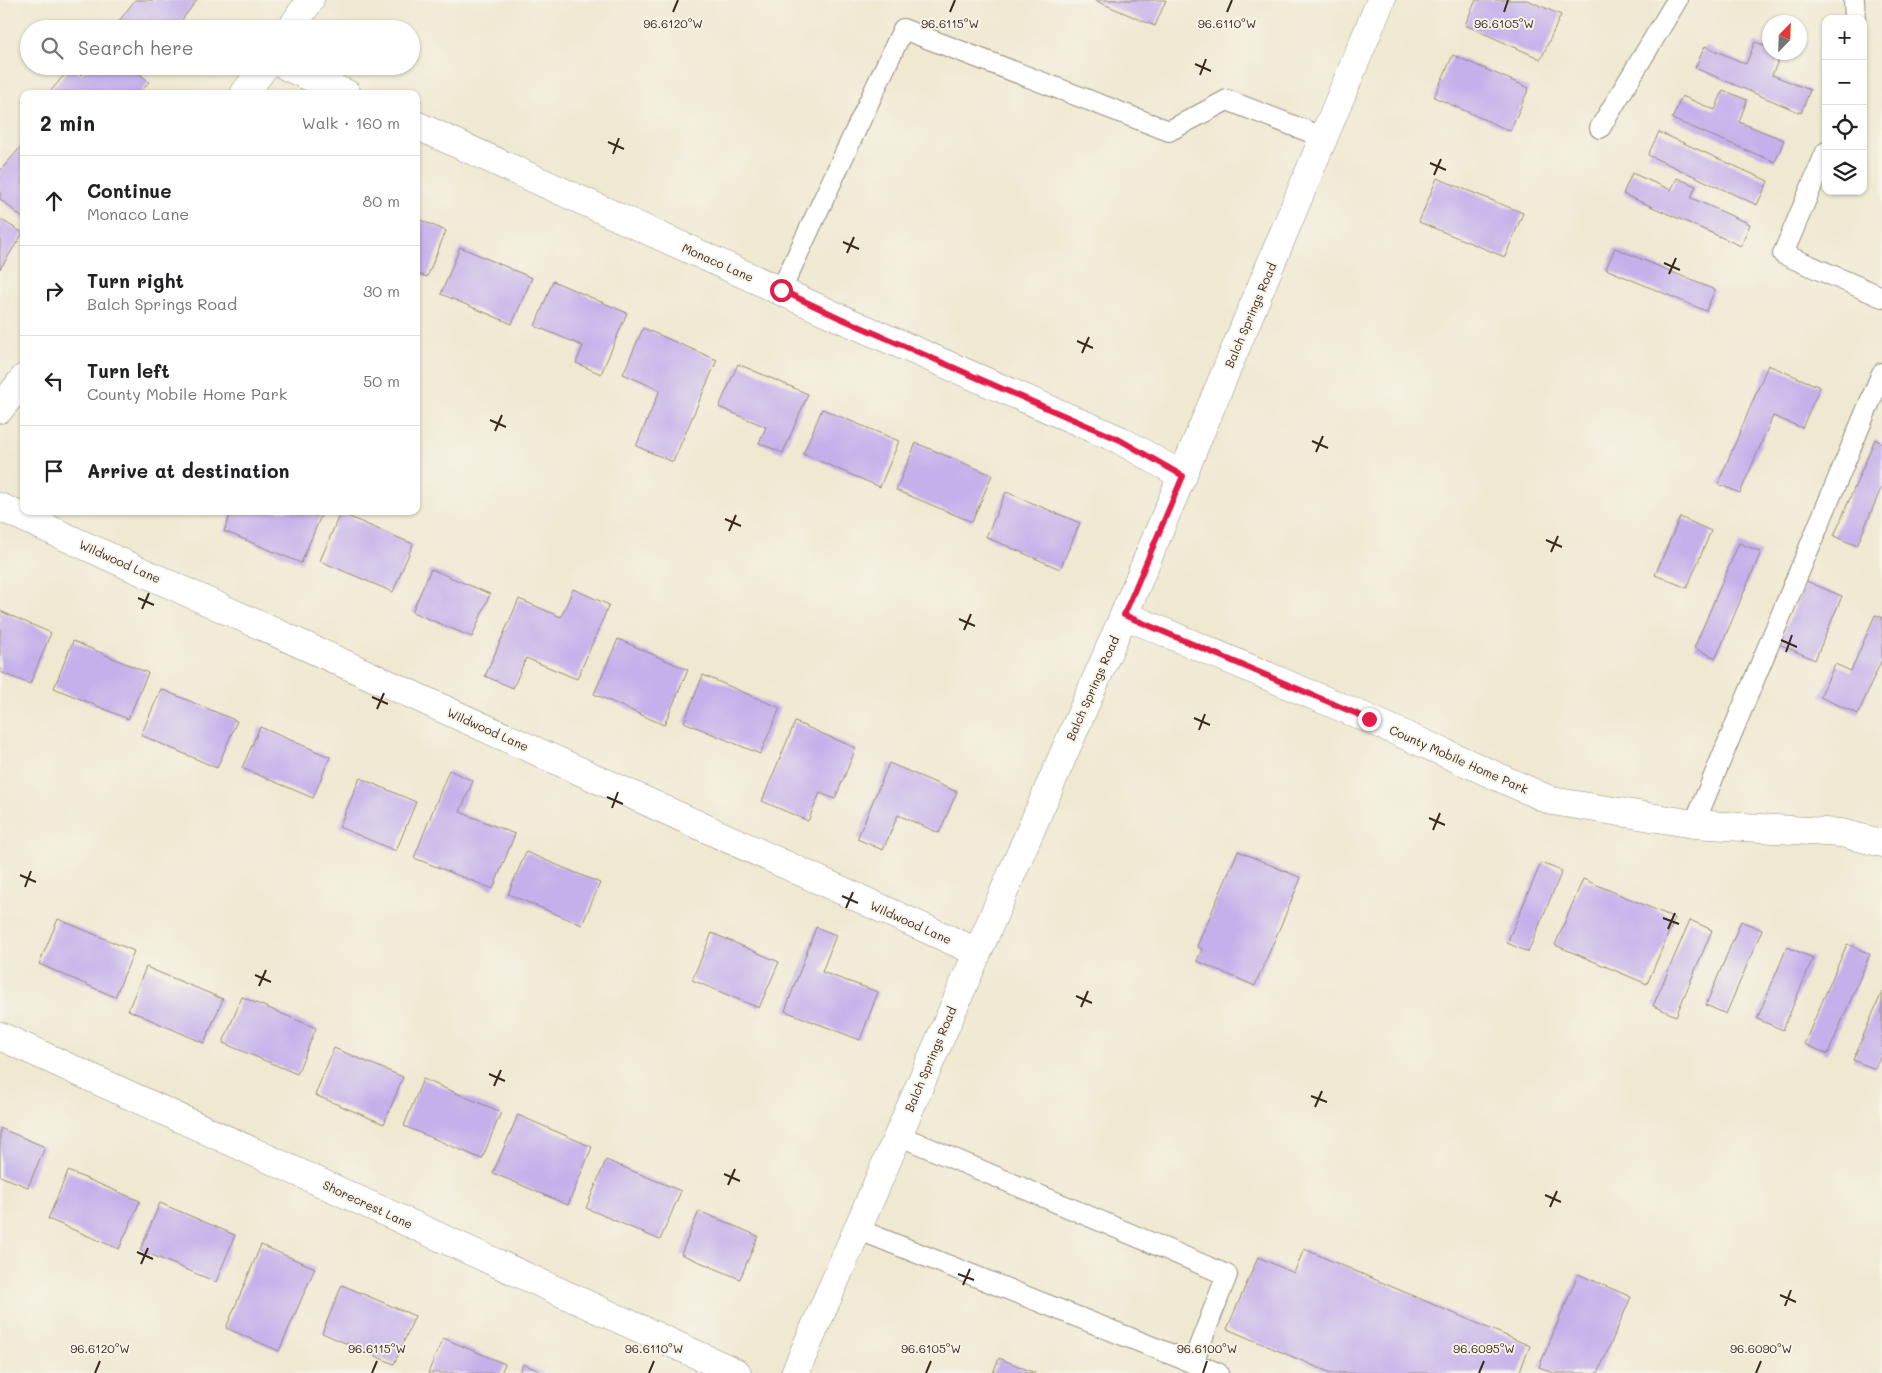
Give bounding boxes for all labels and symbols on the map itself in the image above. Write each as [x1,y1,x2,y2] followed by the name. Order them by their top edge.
[643,15,703,31] text: 96.6120°W
[921,15,979,31] text: 96.6115°W
[1198,15,1256,31] text: 96.6110°W
[1474,15,1534,31] text: 96.6105°W
[1762,15,1807,60] north arrow
[680,239,756,285] street label: Monaco Lane
[1221,260,1280,370] street label: Balch Springs Road
[770,279,793,302] route start
[77,536,163,586] street label: Wildwood Lane
[1062,633,1122,743] street label: Balch Springs Road
[445,704,531,754] street label: Wildwood Lane
[1358,708,1381,731] route end
[1387,721,1531,797] street label: County Mobile Home Park
[868,897,954,947] street label: Wildwood Lane
[901,1004,960,1114] street label: Balch Springs Road
[320,1176,416,1232] street label: Shorecrest Lane
[70,1340,130,1356] text: 96.6120°W
[348,1340,406,1356] text: 96.6115°W
[625,1340,683,1356] text: 96.6110°W
[901,1340,961,1356] text: 96.6105°W
[1177,1340,1237,1356] text: 96.6100°W
[1453,1340,1515,1356] text: 96.6095°W
[1730,1340,1792,1356] text: 96.6090°W

